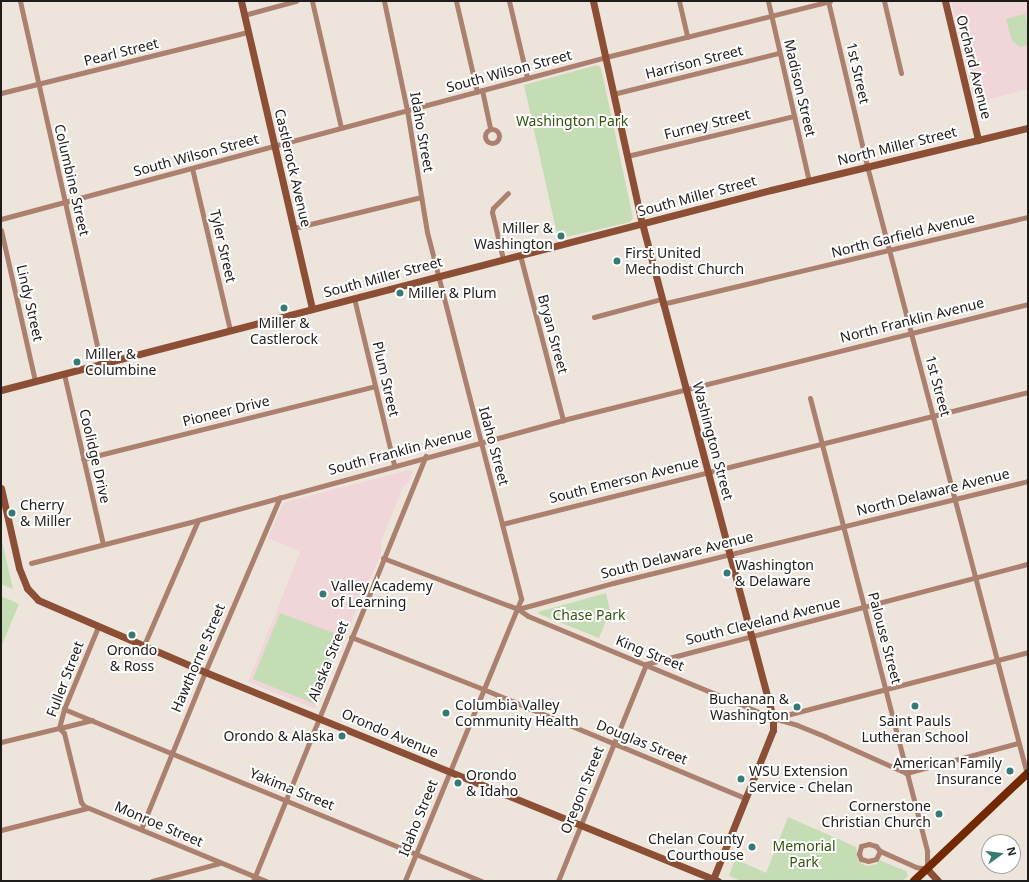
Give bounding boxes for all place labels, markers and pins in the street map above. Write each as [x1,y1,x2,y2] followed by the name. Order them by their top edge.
[474,220,553,252] place label: Miller & Washington
[556,231,566,241] marker: Miller & Washington
[625,245,744,278] place label: First United Mechodist Church
[612,256,622,266] marker: First United Mechodist Church
[408,285,497,301] place label: Miller & Plum
[395,288,405,298] marker: Miller & Plum
[279,303,289,313] marker: Miller & Castlerock
[250,315,318,348] place label: Miller & Castlerock
[85,346,156,378] place label: Miller & Columbine
[72,357,82,367] marker: Miller & Columbine
[20,497,71,530] place label: Cherry & Miller
[7,508,17,518] marker: Cherry & Miller
[735,557,814,590] place label: Washington & Delaware
[722,568,732,578] marker: Washington & Delaware
[331,578,433,610] place label: Valley Academy of Learning
[318,589,328,599] marker: Valley Academy of Learning
[127,630,137,640] marker: Orondo & Ross
[107,642,157,674] place label: Orondo & Ross
[709,691,789,724] place label: Buchanan & Washington
[455,697,579,730] place label: Columbia Valley Community Health
[910,701,920,711] marker: Saint Pauls Lutheran School
[792,702,802,712] marker: Buchanan & Washington
[440,707,452,719] marker: Columbia Valley Community Health
[862,713,968,746] place label: Saint Pauls Lutheran School
[223,728,334,744] place label: Orondo & Alaska
[337,731,347,741] marker: Orondo & Alaska
[893,755,1002,788] place label: American Family Insurance
[749,763,853,796] place label: WSU Extension Service - Chelan
[1005,766,1015,776] marker: American Family Insurance
[466,767,518,800] place label: Orondo & Idaho
[736,774,746,784] marker: WSU Extension Service - Chelan
[453,778,463,788] marker: Orondo & Idaho
[822,798,931,830] place label: Cornerstone Christian Church
[934,809,944,819] marker: Cornerstone Christian Church
[648,831,744,864] place label: Chelan County Courthouse
[747,842,757,852] marker: Chelan County Courthouse

